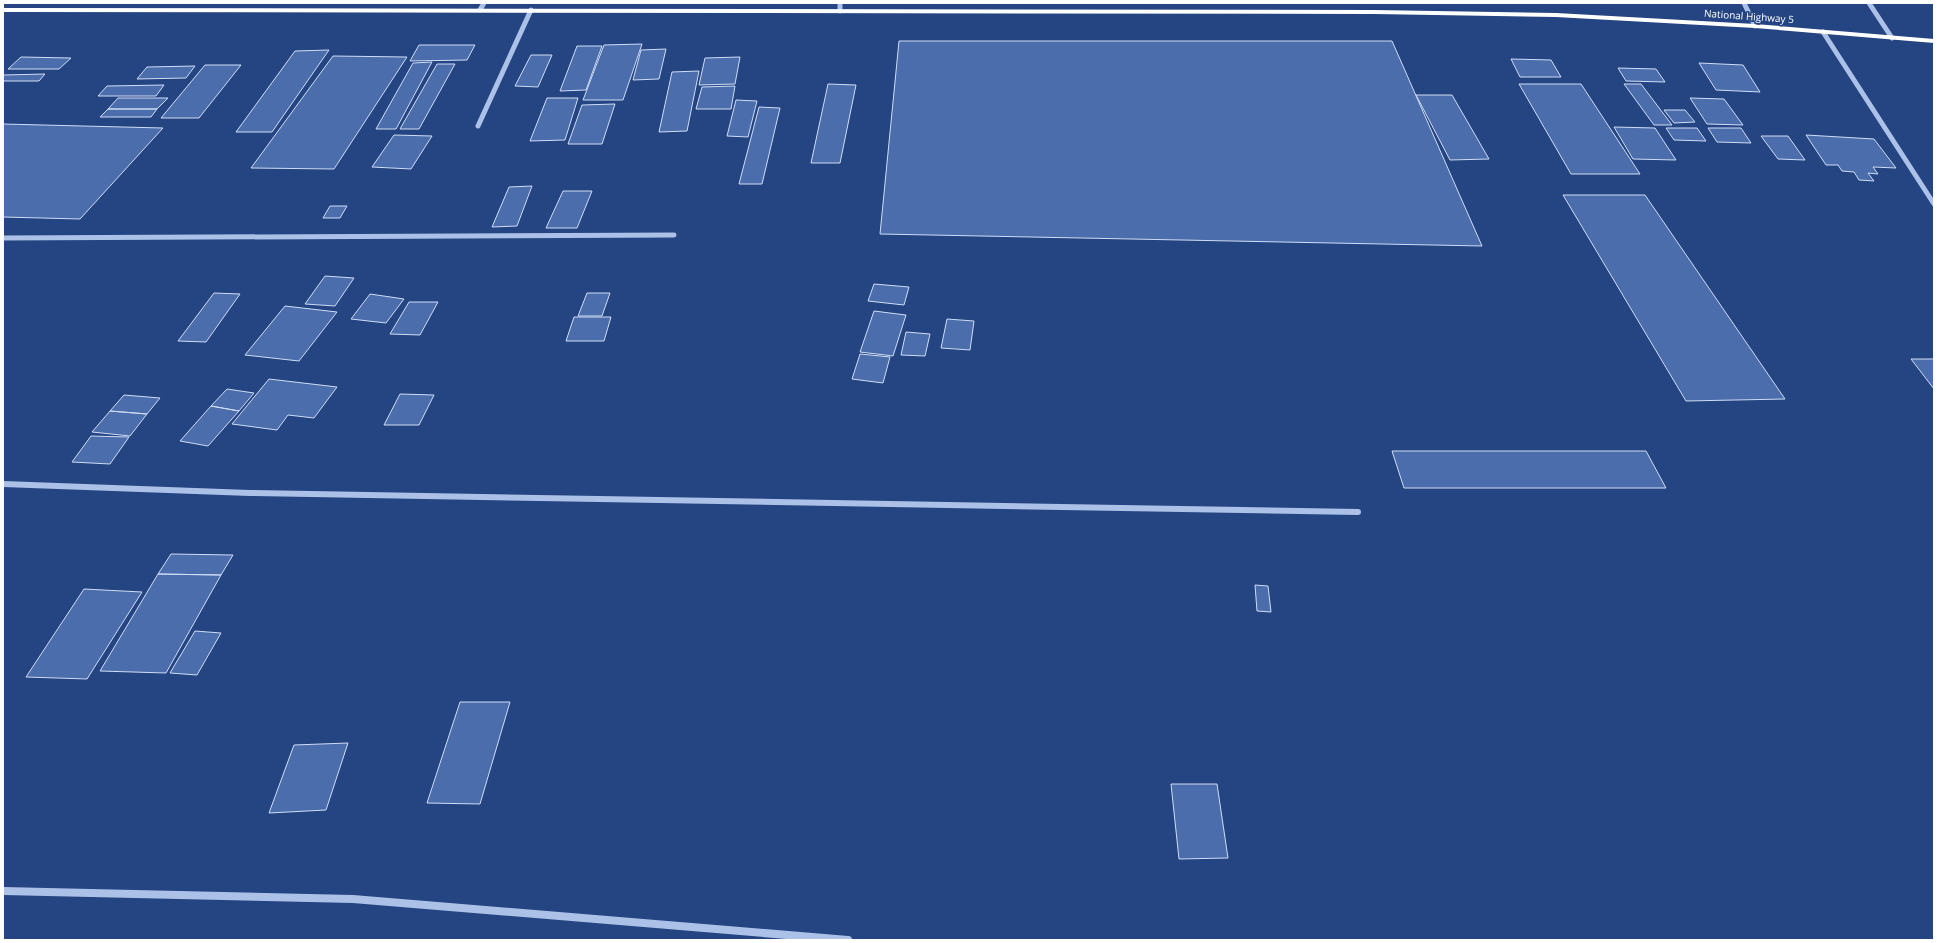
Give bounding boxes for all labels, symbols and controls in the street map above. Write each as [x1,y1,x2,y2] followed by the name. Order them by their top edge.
[1704,6,1795,26] street label: National Highway 5

